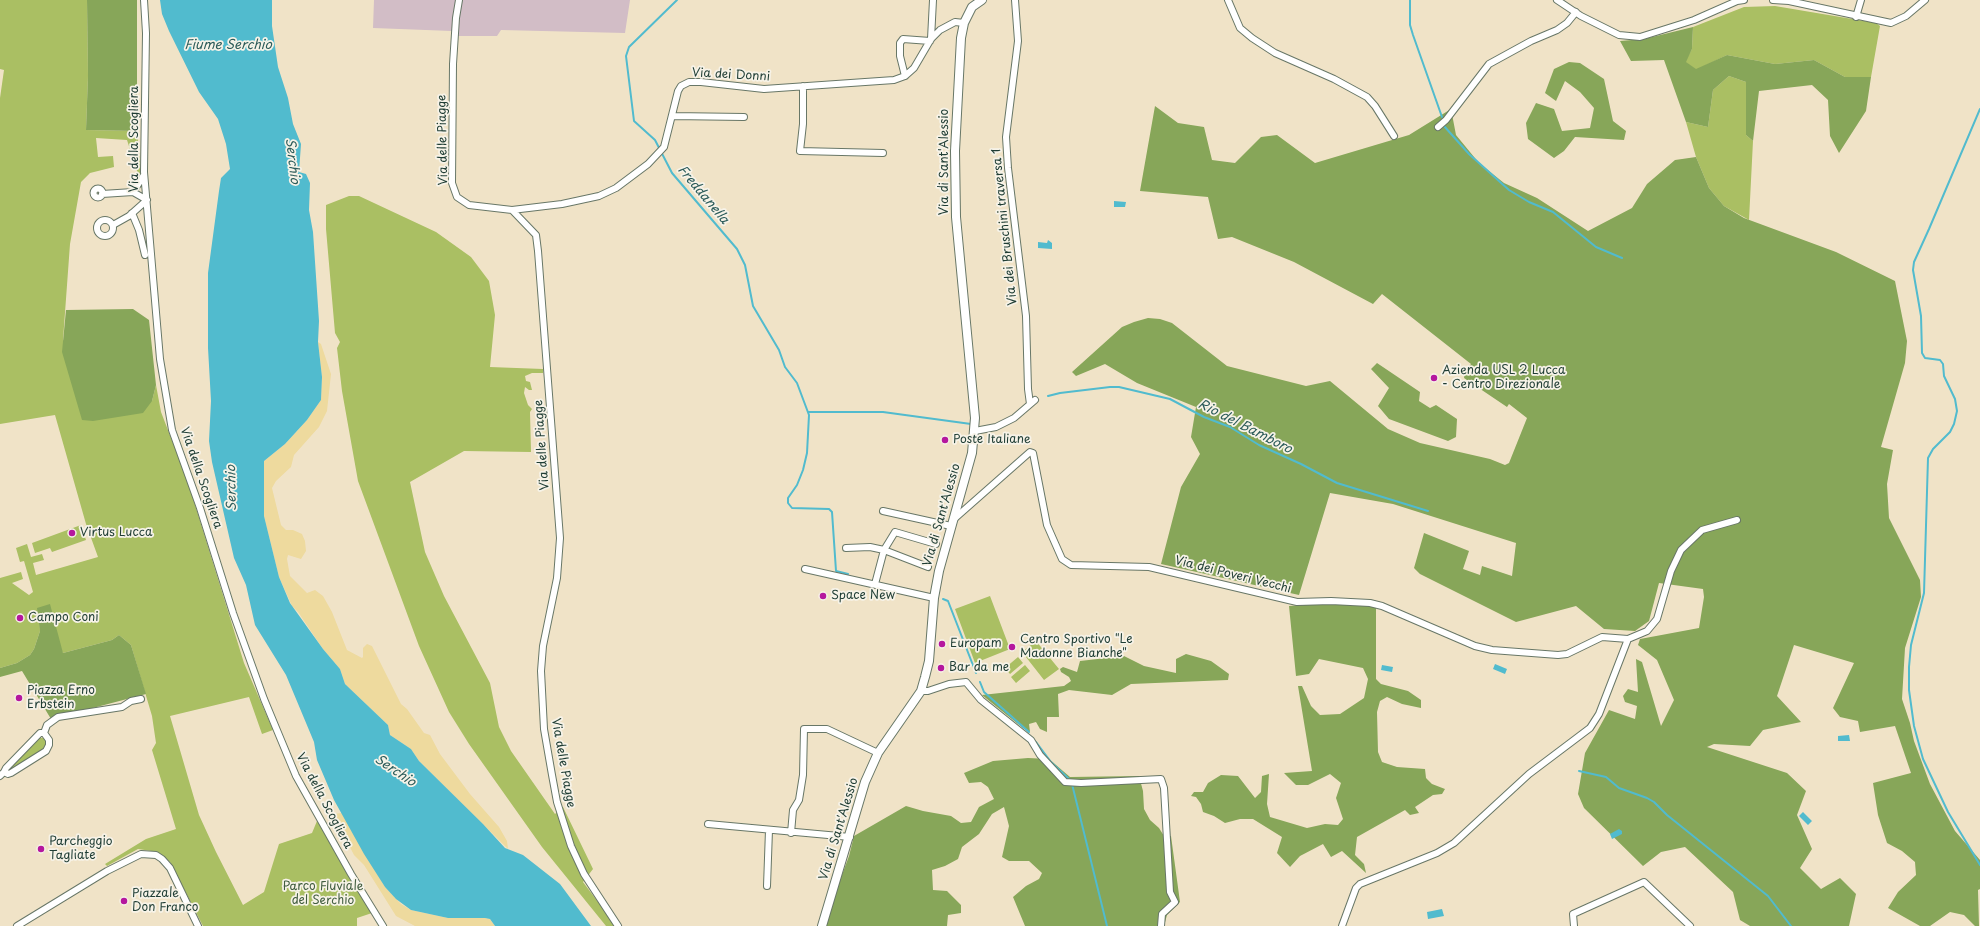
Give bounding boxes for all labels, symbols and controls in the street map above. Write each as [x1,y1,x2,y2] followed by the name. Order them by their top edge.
[184,37,272,53] water label: Fiume Serchio
[692,66,770,84] street label: Via dei Donni
[128,86,142,192] street label: Via della Scogliera
[435,95,451,185] street label: Via delle Piagge
[938,109,952,215] street label: Via di Sant'Alessio
[281,137,303,185] water label: Serchio
[990,148,1020,306] street label: Via dei Bruschini traversa 1
[674,163,732,227] water label: Freddanella
[1442,364,1565,392] place label: Azienda USL 2 Lucca - Centro Direzionale
[1429,373,1439,383] marker: Azienda USL 2 Lucca - Centro Direzionale
[1195,397,1295,457] water label: Rio del Bamboro
[532,399,552,491] street label: Via delle Piagge
[177,425,225,531] street label: Via della Scogliera
[953,433,1031,447] place label: Poste Italiane
[940,435,950,445] marker: Poste Italiane
[920,462,964,568] street label: Via di Sant'Alessio
[224,465,240,511] water label: Serchio
[80,526,152,540] place label: Virtus Lucca
[67,528,77,538] marker: Virtus Lucca
[1173,554,1293,596] street label: Via dei Poveri Vecchi
[831,589,895,603] place label: Space New
[818,591,828,601] marker: Space New
[28,611,99,625] place label: Campo Coni
[15,613,25,623] marker: Campo Coni
[1020,633,1133,661] place label: Centro Sportivo "Le Madonne Bianche"
[950,637,1002,651] place label: Europam
[937,639,947,649] marker: Europam
[1007,642,1017,652] marker: Centro Sportivo "Le Madonne Bianche"
[949,661,1009,675] place label: Bar da me
[936,663,946,673] marker: Bar da me
[27,684,95,712] place label: Piazza Erno Erbstein
[14,693,24,703] marker: Piazza Erno Erbstein
[548,717,578,809] street label: Via delle Piagge
[293,751,355,851] street label: Via della Scogliera
[372,752,418,790] water label: Serchio
[817,776,861,882] street label: Via di Sant'Alessio
[49,835,113,863] place label: Parcheggio Tagliate
[36,844,46,854] marker: Parcheggio Tagliate
[283,880,363,908] park label: Parco Fluviale del Serchio
[132,887,199,915] place label: Piazzale Don Franco
[119,896,129,906] marker: Piazzale Don Franco

